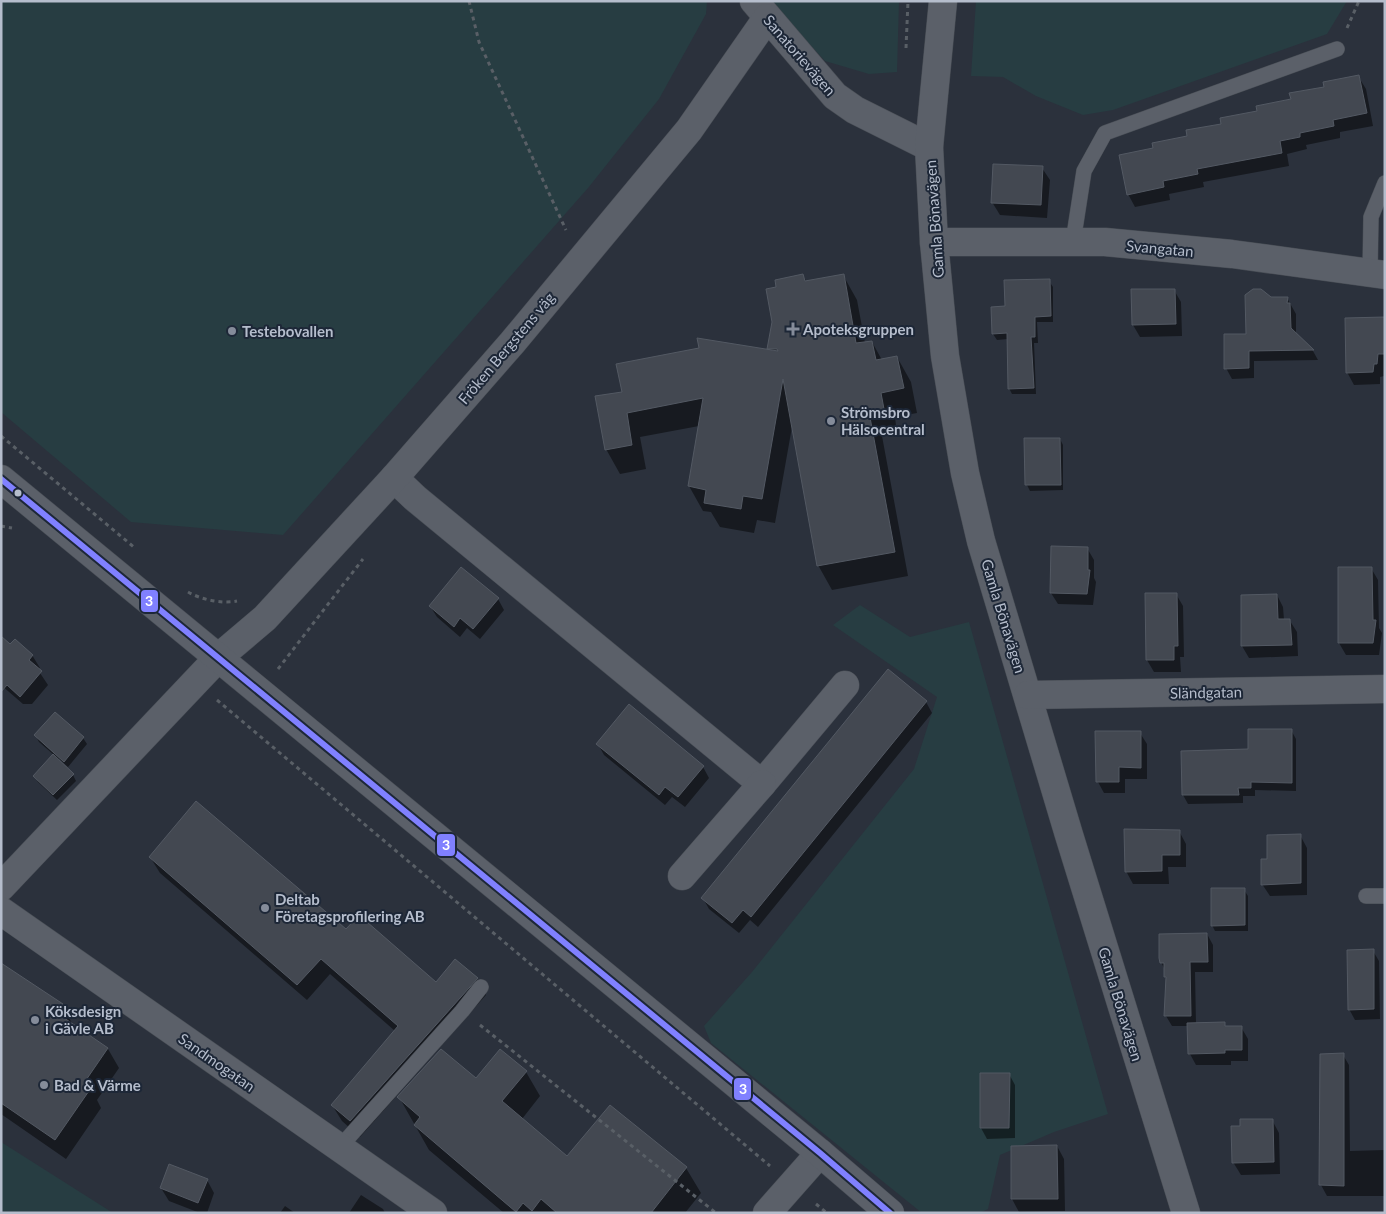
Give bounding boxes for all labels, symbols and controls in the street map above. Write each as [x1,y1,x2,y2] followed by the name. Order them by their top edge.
[760,11,840,99] street label: Sanatorievägen
[921,159,947,279] street label: Gamla Bönavägen
[1126,236,1194,260] street label: Svangatan
[454,288,558,408] street label: Fröken Bergstens väg
[802,320,914,338] place label: Apoteksgruppen
[242,322,333,340] place label: Testebovallen
[787,323,799,335] marker: Apoteksgruppen
[226,325,238,337] marker: Testebovallen
[841,403,925,438] place label: Strömsbro Hälsocentral
[825,415,837,427] marker: Strömsbro Hälsocentral
[13,488,23,498] unlabelled marker
[978,557,1030,675] street label: Gamla Bönavägen
[140,589,159,613] line badge: 3
[145,592,153,609] text: 3
[1170,682,1242,702] street label: Sländgatan
[436,833,456,857] line badge: 3
[442,836,450,853] text: 3
[275,890,425,925] place label: Deltab Företagsprofilering AB
[259,902,271,914] marker: Deltab Företagsprofilering AB
[1095,945,1147,1063] street label: Gamla Bönavägen
[45,1002,121,1037] place label: Köksdesign i Gävle AB
[29,1014,41,1026] marker: Köksdesign i Gävle AB
[175,1029,259,1095] street label: Sandmogatan
[54,1076,141,1094] place label: Bad & Värme
[733,1077,752,1101] line badge: 3
[38,1079,50,1091] marker: Bad & Värme
[739,1080,747,1097] text: 3

